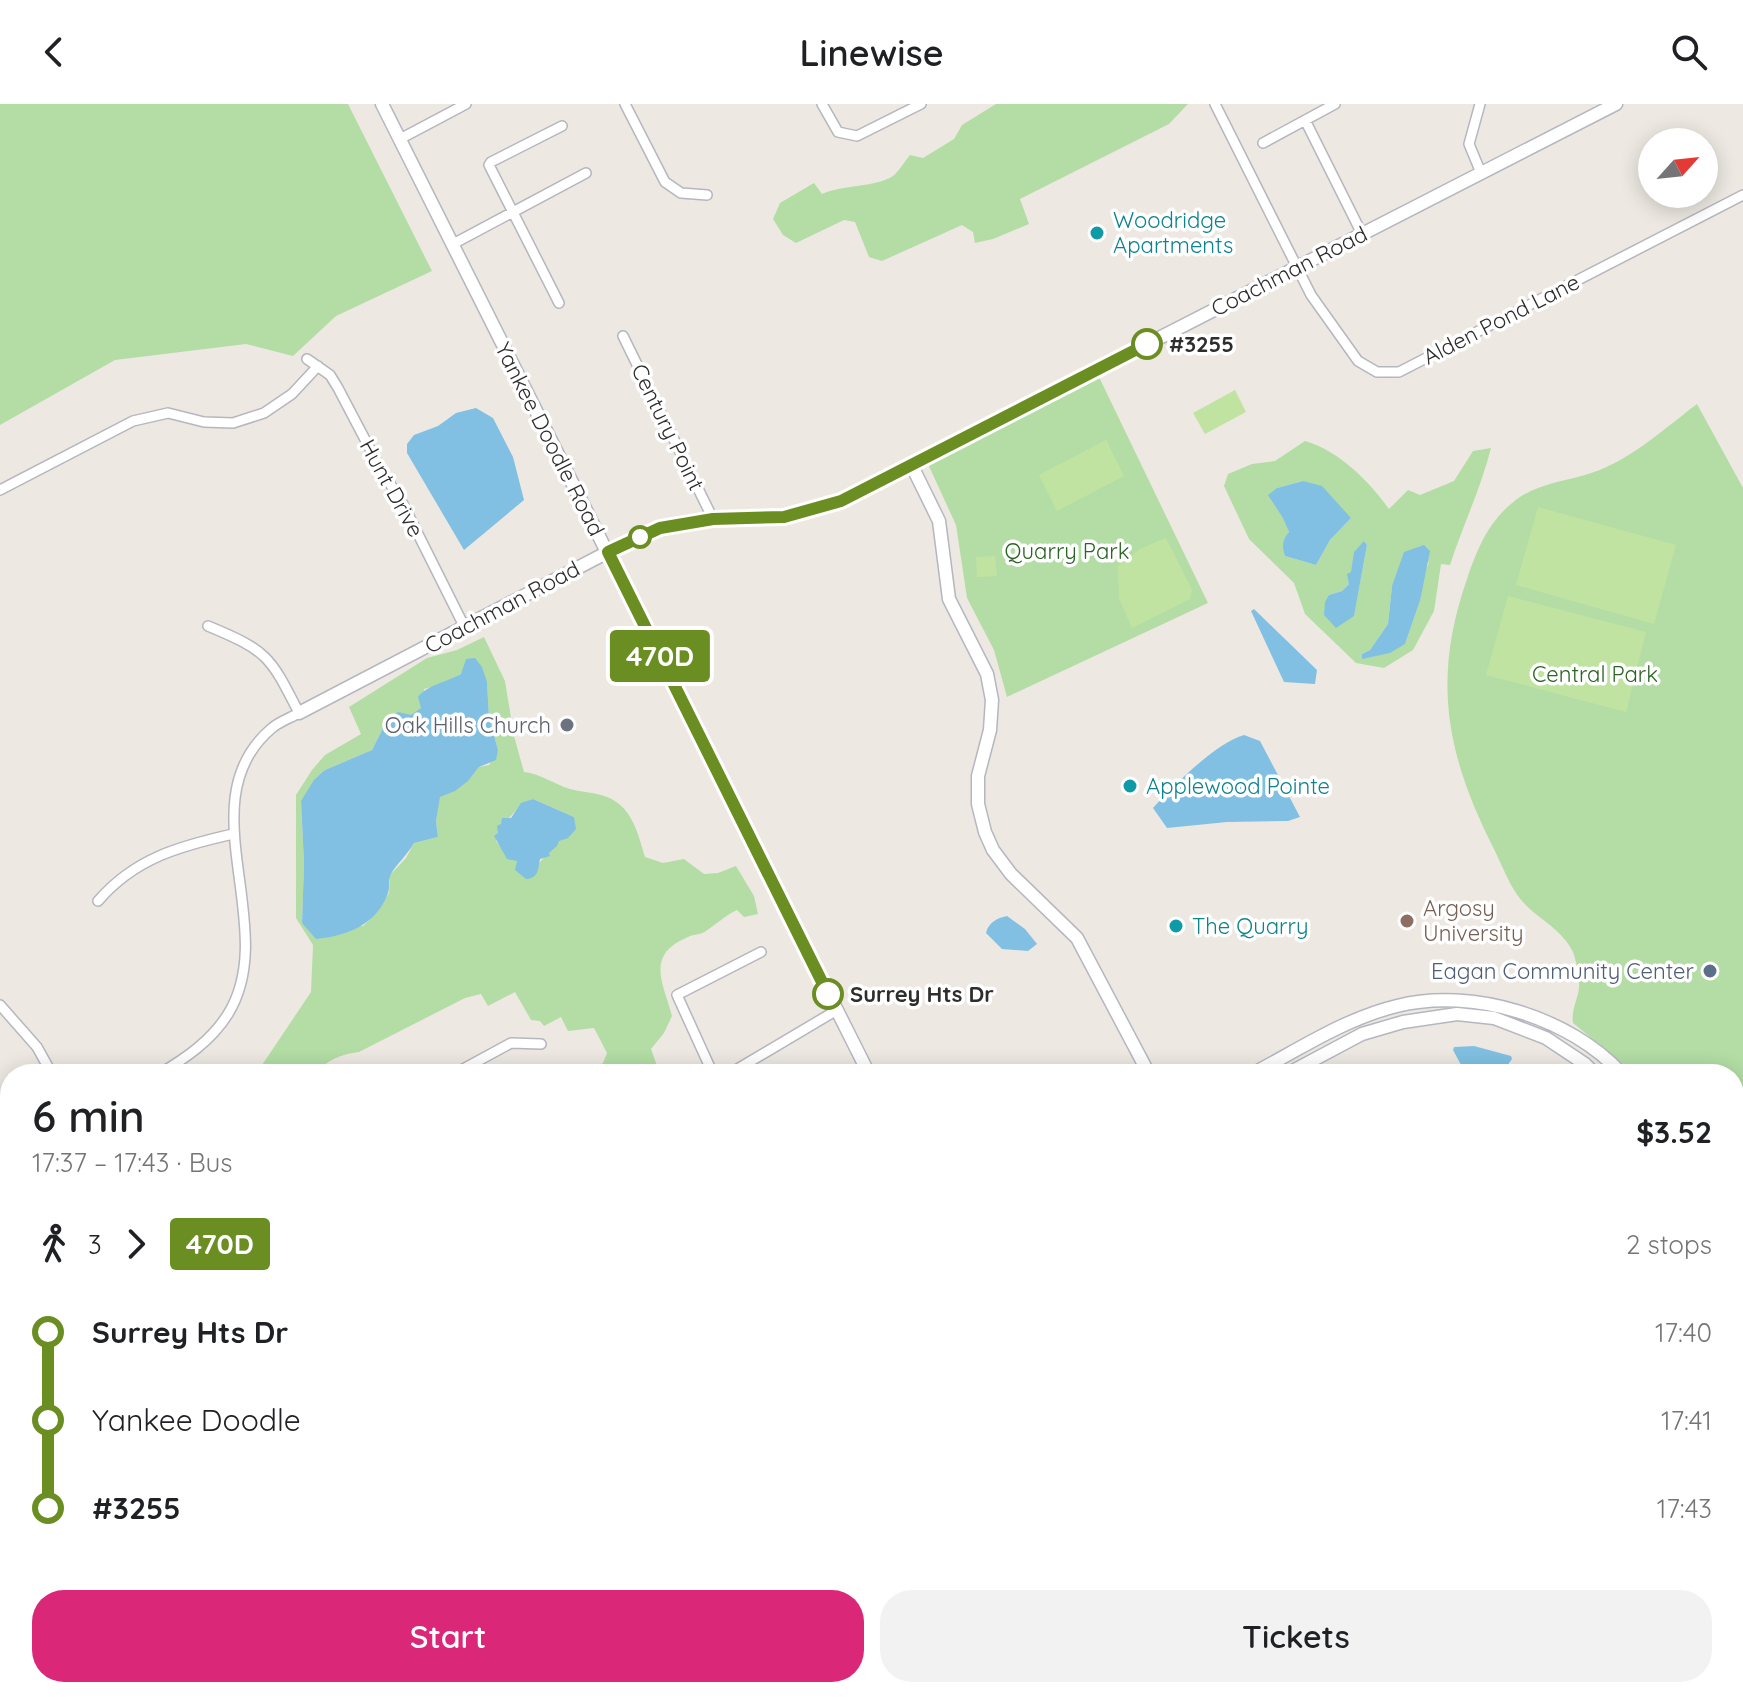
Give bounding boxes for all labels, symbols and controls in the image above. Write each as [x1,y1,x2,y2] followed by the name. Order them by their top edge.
[32,30,76,74] icon: back
[799,30,944,75] text: Linewise
[1667,30,1711,74] icon: search
[1638,128,1718,208] north arrow
[1638,128,1718,208] map controls
[1113,206,1233,259] place label: Woodridge Apartments
[1206,220,1372,322] street label: Coachman Road
[1088,224,1106,242] marker: Woodridge Apartments
[1418,267,1584,371] street label: Alden Pond Lane
[1132,329,1162,359] marker: #3255
[1169,330,1234,358] place label: #3255
[489,338,611,540] street label: Yankee Doodle Road
[625,359,711,495] street label: Century Point
[354,434,430,542] street label: Hunt Drive
[629,526,651,548] unlabelled marker
[1005,537,1129,565] park label: Quarry Park
[420,554,584,660] street label: Coachman Road
[604,630,716,682] line badge: 470D
[626,638,694,673] text: 470D
[1532,660,1658,688] park label: Central Park
[385,711,551,739] place label: Oak Hills Church
[558,716,576,734] marker: Oak Hills Church
[1146,772,1330,800] place label: Applewood Pointe
[1121,777,1139,795] marker: Applewood Pointe
[1423,894,1524,947] place label: Argosy University
[1192,912,1309,940] place label: The Quarry
[1398,912,1416,930] marker: Argosy University
[1167,917,1185,935] marker: The Quarry
[1431,957,1695,985] place label: Eagan Community Center
[1701,962,1719,980] marker: Eagan Community Center
[813,979,843,1009] marker: Surrey Hts Dr
[850,980,994,1008] place label: Surrey Hts Dr
[32,1088,145,1143] text: 6 min
[1636,1113,1712,1151] text: $3.52
[32,1146,233,1179] text: 17:37 – 17:43 · Bus
[32,1222,76,1266] icon: walk
[114,1222,158,1266] icon: forward
[186,1226,254,1261] text: 470D
[88,1228,102,1261] text: 3
[1626,1228,1712,1261] text: 2 stops
[92,1313,288,1351] text: Surrey Hts Dr
[1655,1316,1712,1349] text: 17:40
[92,1401,301,1439] text: Yankee Doodle
[1661,1404,1712,1437] text: 17:41
[92,1489,181,1527] text: #3255
[1657,1492,1712,1525] text: 17:43
[32,1590,864,1682] button: Start
[880,1590,1712,1682] button: Tickets

